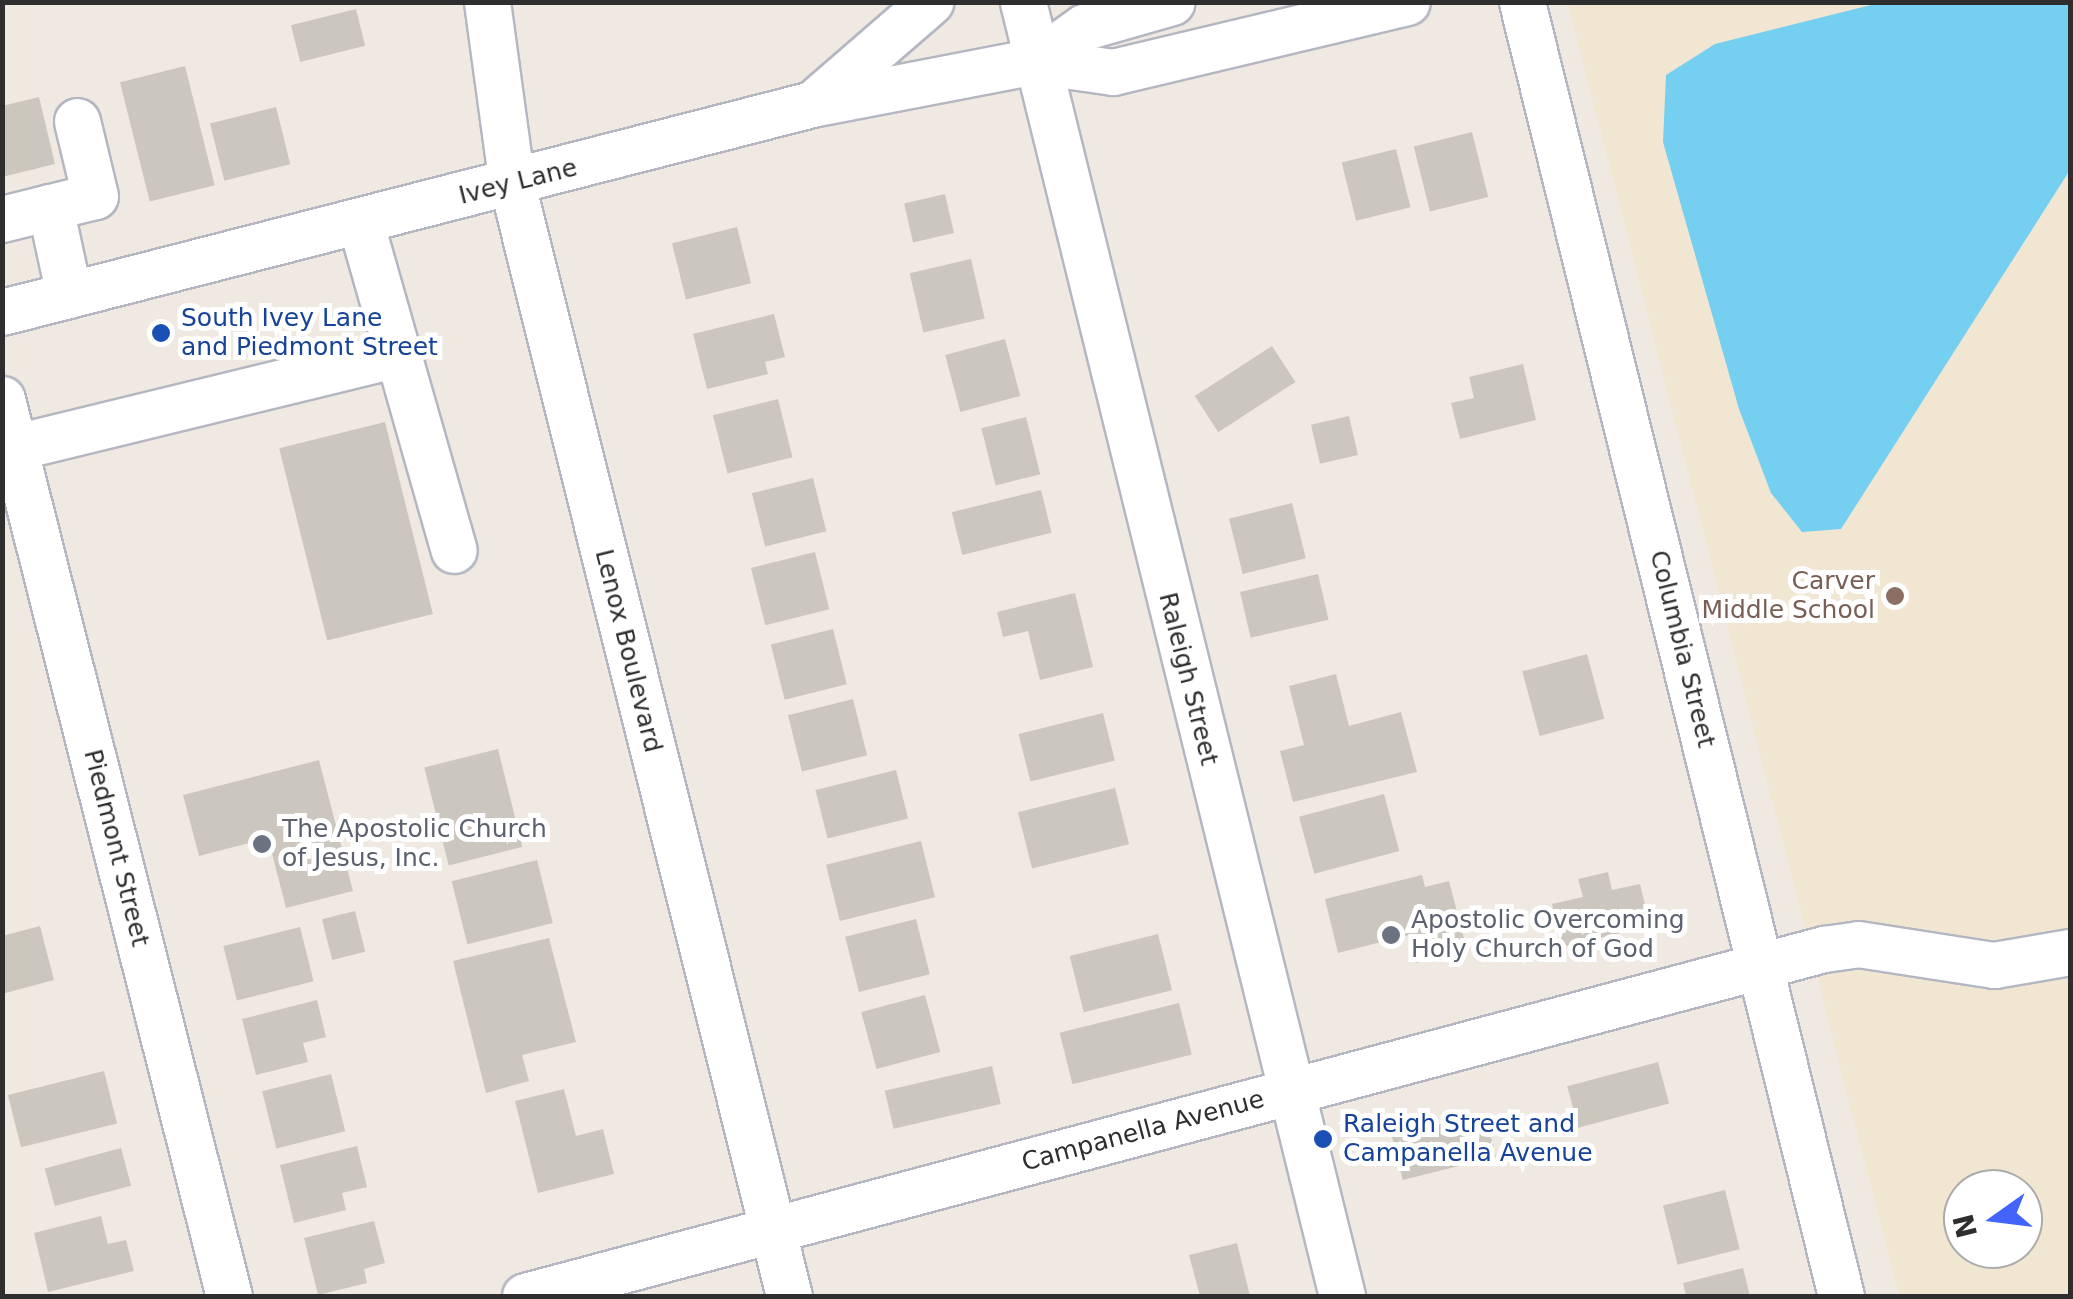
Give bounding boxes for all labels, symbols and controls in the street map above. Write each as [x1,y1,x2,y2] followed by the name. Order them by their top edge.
[456,153,580,211] street label: Ivey Lane
[181,304,438,363] place label: South Ivey Lane and Piedmont Street
[150,322,172,344] marker: South Ivey Lane and Piedmont Street
[588,546,668,756] street label: Lenox Boulevard
[1643,547,1721,751] street label: Columbia Street
[1701,567,1875,626] place label: Carver Middle School
[1884,585,1906,607] marker: Carver Middle School
[1152,589,1224,769] street label: Raleigh Street
[77,746,155,950] street label: Piedmont Street
[282,815,547,874] place label: The Apostolic Church of Jesus, Inc.
[251,833,273,855] marker: The Apostolic Church of Jesus, Inc.
[1411,906,1685,965] place label: Apostolic Overcoming Holy Church of God
[1380,924,1402,946] marker: Apostolic Overcoming Holy Church of God
[1019,1084,1267,1178] street label: Campanella Avenue
[1343,1110,1593,1169] place label: Raleigh Street and Campanella Avenue
[1312,1128,1334,1150] marker: Raleigh Street and Campanella Avenue
[1943,1169,2043,1269] north arrow
[1947,1211,1984,1241] text: N

